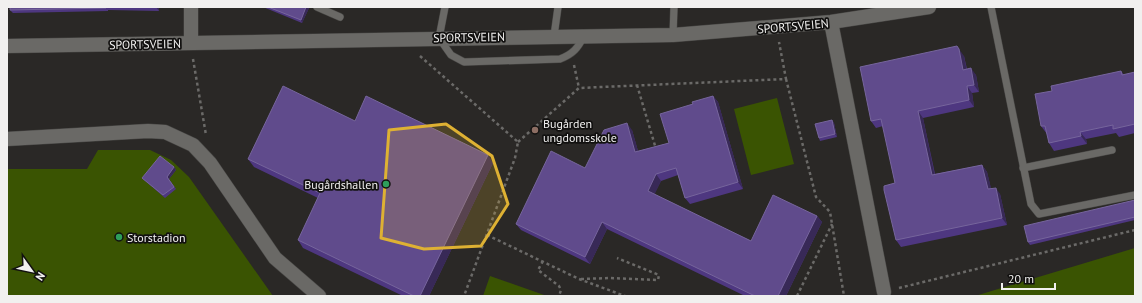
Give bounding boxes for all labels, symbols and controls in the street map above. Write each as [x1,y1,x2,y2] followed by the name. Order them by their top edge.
[757,15,829,37] street label: SPORTSVEIEN
[433,29,505,45] street label: SPORTSVEIEN
[109,36,181,52] street label: SPORTSVEIEN
[543,116,617,145] place label: Bugården ungdomsskole
[530,125,540,135] marker: Bugården ungdomsskole
[304,177,378,192] place label: Bugårdshallen
[381,179,391,189] marker: Bugårdshallen
[127,230,186,245] place label: Storstadion
[114,232,124,242] marker: Storstadion
[12,251,52,291] north arrow
[1002,265,1055,291] scale bar
[33,270,48,283] text: N
[1008,271,1034,286] text: 20 m

